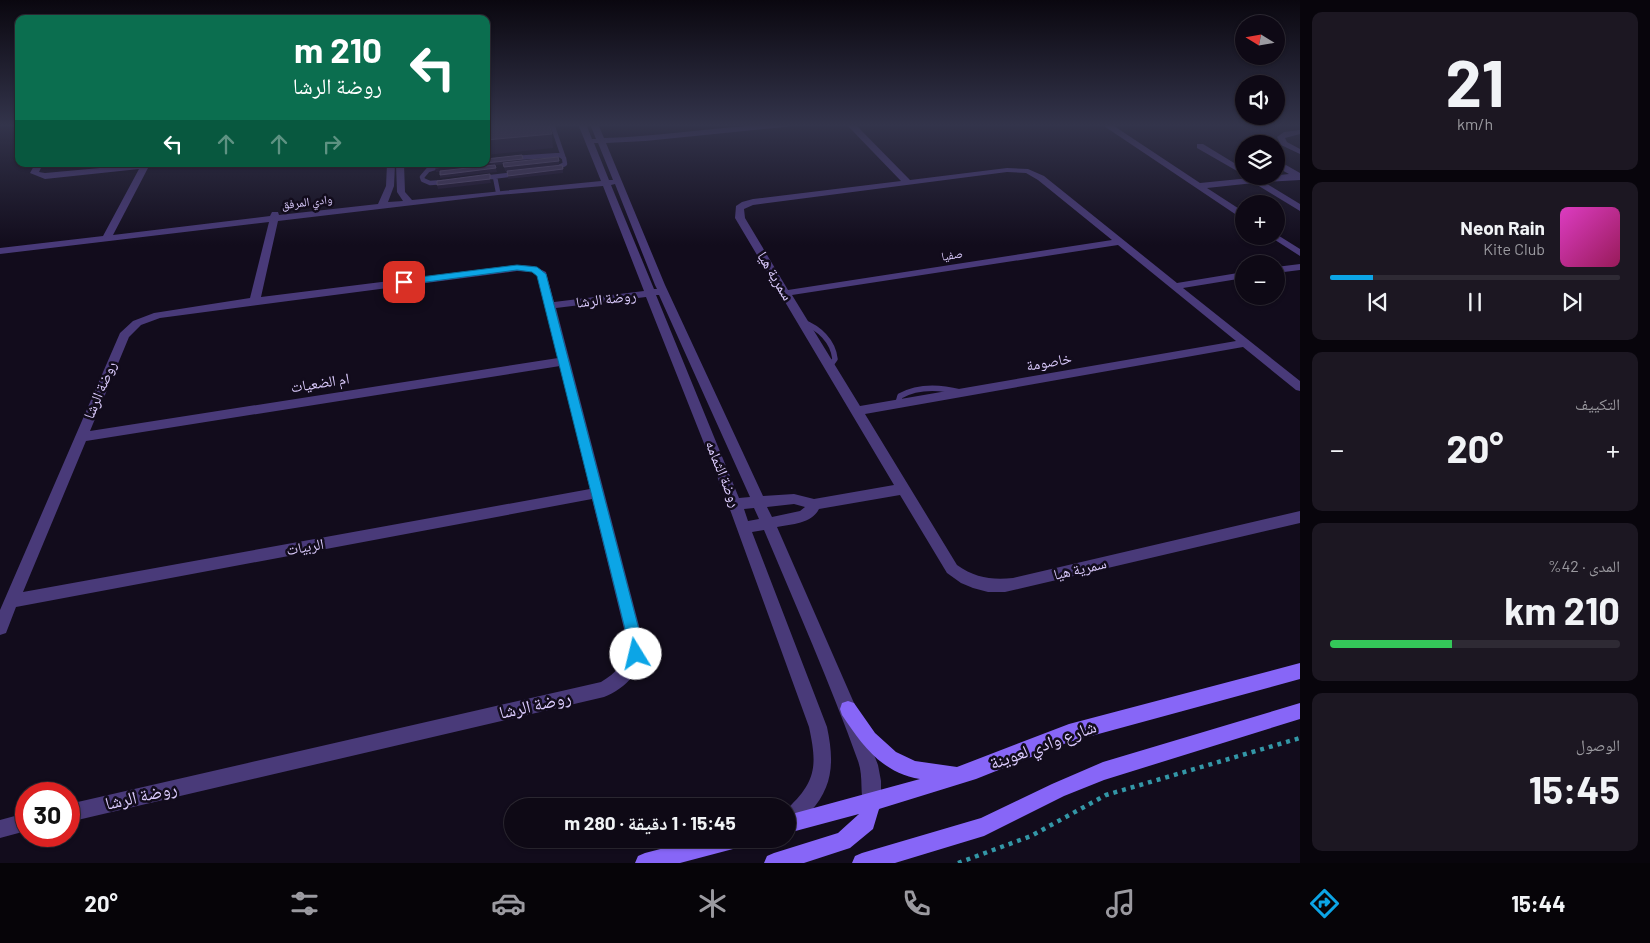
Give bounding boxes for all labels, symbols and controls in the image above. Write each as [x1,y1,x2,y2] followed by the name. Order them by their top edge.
[1235,15,1285,65] north arrow
[1235,15,1285,305] map controls
[294,28,382,70] text: 210 m
[400,35,465,100] icon: left
[1445,42,1505,120] text: 21
[293,72,382,98] text: روضة الرشا
[1235,75,1285,125] button: sound
[1457,114,1493,133] text: km/h
[159,130,187,158] icon: left
[212,130,240,158] icon: ahead
[265,130,293,158] icon: ahead
[318,130,346,158] icon: right
[1235,135,1285,185] button: layers
[281,191,334,215] street label: وادي المرفق
[1235,195,1285,245] button: +
[1460,216,1545,239] text: Neon Rain
[1483,239,1545,258] text: Kite Club
[940,245,964,264] street label: صفيا
[753,248,798,304] street label: سمرية هيا
[1235,255,1285,305] button: −
[383,261,425,303] pin
[390,268,418,296] icon: arrive
[575,285,638,312] street label: روضة الرشا
[1364,288,1392,316] icon: previous
[1461,288,1489,316] icon: pause
[1558,288,1586,316] icon: next
[1025,348,1074,375] street label: خاصومة
[79,358,120,422] street label: روضة الرشا
[289,368,351,398] street label: ام الضعيات
[1575,394,1620,413] text: التكييف
[1446,425,1504,471] text: 20°
[1330,432,1344,466] text: −
[1606,432,1620,466] text: +
[702,438,745,510] street label: روضة الثمامه
[285,534,325,559] street label: الربيات
[1052,553,1108,584] street label: سمرية هيا
[1548,556,1620,575] text: المدى · 42%
[1504,587,1620,633] text: 210 km
[609,627,661,679] position arrow
[497,685,573,723] street label: روضة الرشا
[986,715,1101,778] street label: شارع وادي لعوينة
[1576,735,1620,754] text: الوصول
[1529,766,1620,812] text: 15:45
[103,776,179,814] street label: روضة الرشا
[15,782,80,847] speed limit sign: 30
[564,811,736,834] text: 15:45 · 1 دقيقة · 280 m
[287,886,322,921] icon: filters
[491,886,526,921] icon: car
[695,886,730,921] icon: climate
[899,886,934,921] icon: phone
[1103,886,1138,921] icon: music
[1307,886,1342,921] icon: directions
[85,890,118,916] text: 20°
[1511,890,1565,916] text: 15:44

